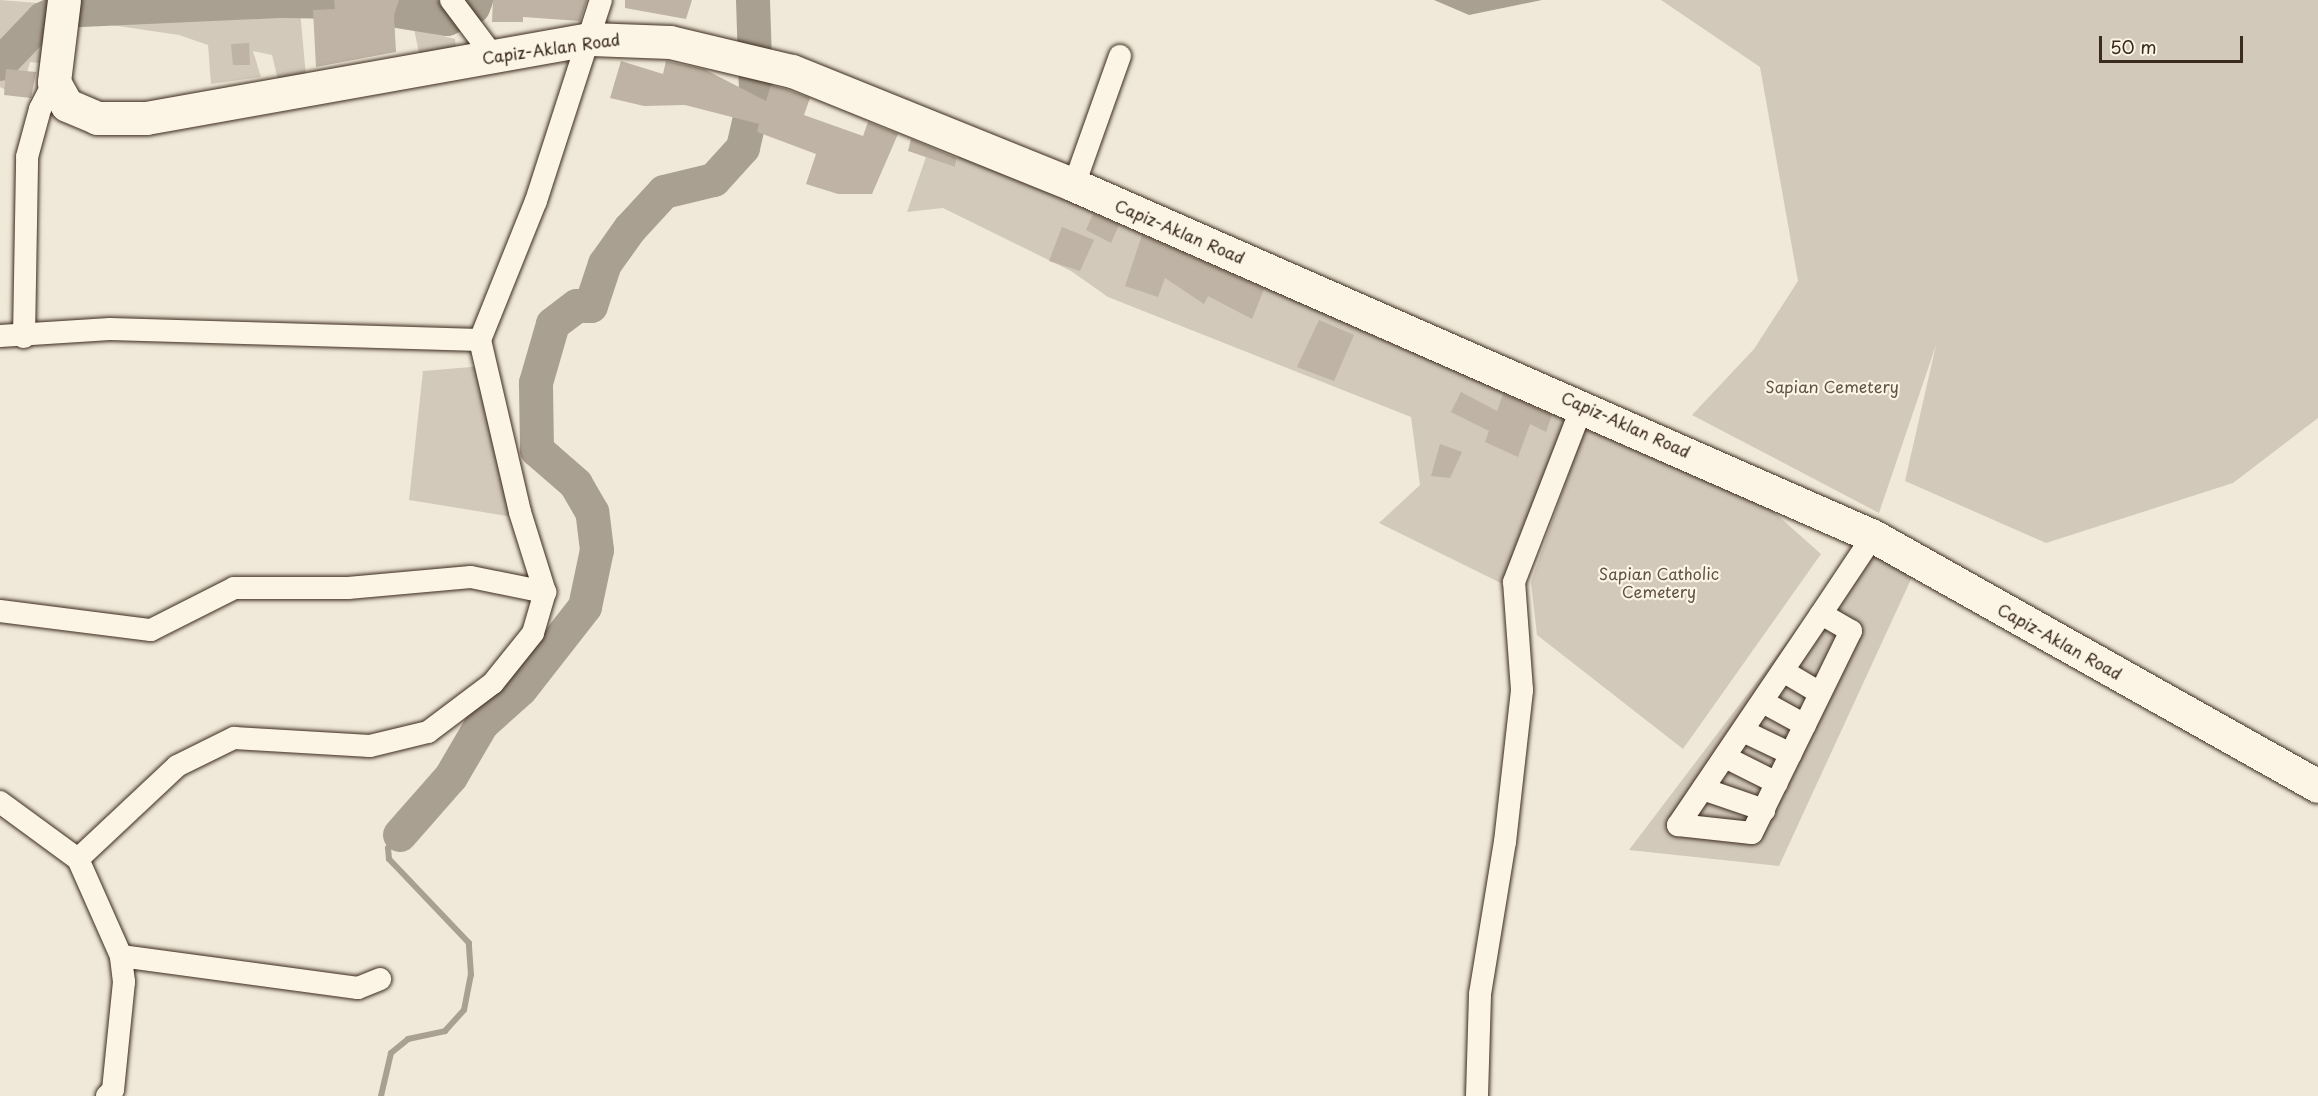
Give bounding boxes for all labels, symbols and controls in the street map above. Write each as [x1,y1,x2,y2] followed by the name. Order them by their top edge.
[2102,24,2246,62] scale bar
[481,29,621,67] street label: Capiz-Aklan Road
[2110,33,2157,60] text: 50 m
[1112,195,1248,267] street label: Capiz-Aklan Road
[1766,376,1898,396] park label: Sapian Cemetery
[1558,387,1694,461] street label: Capiz-Aklan Road
[1599,563,1719,601] park label: Sapian Catholic Cemetery
[1994,599,2126,683] street label: Capiz-Aklan Road

